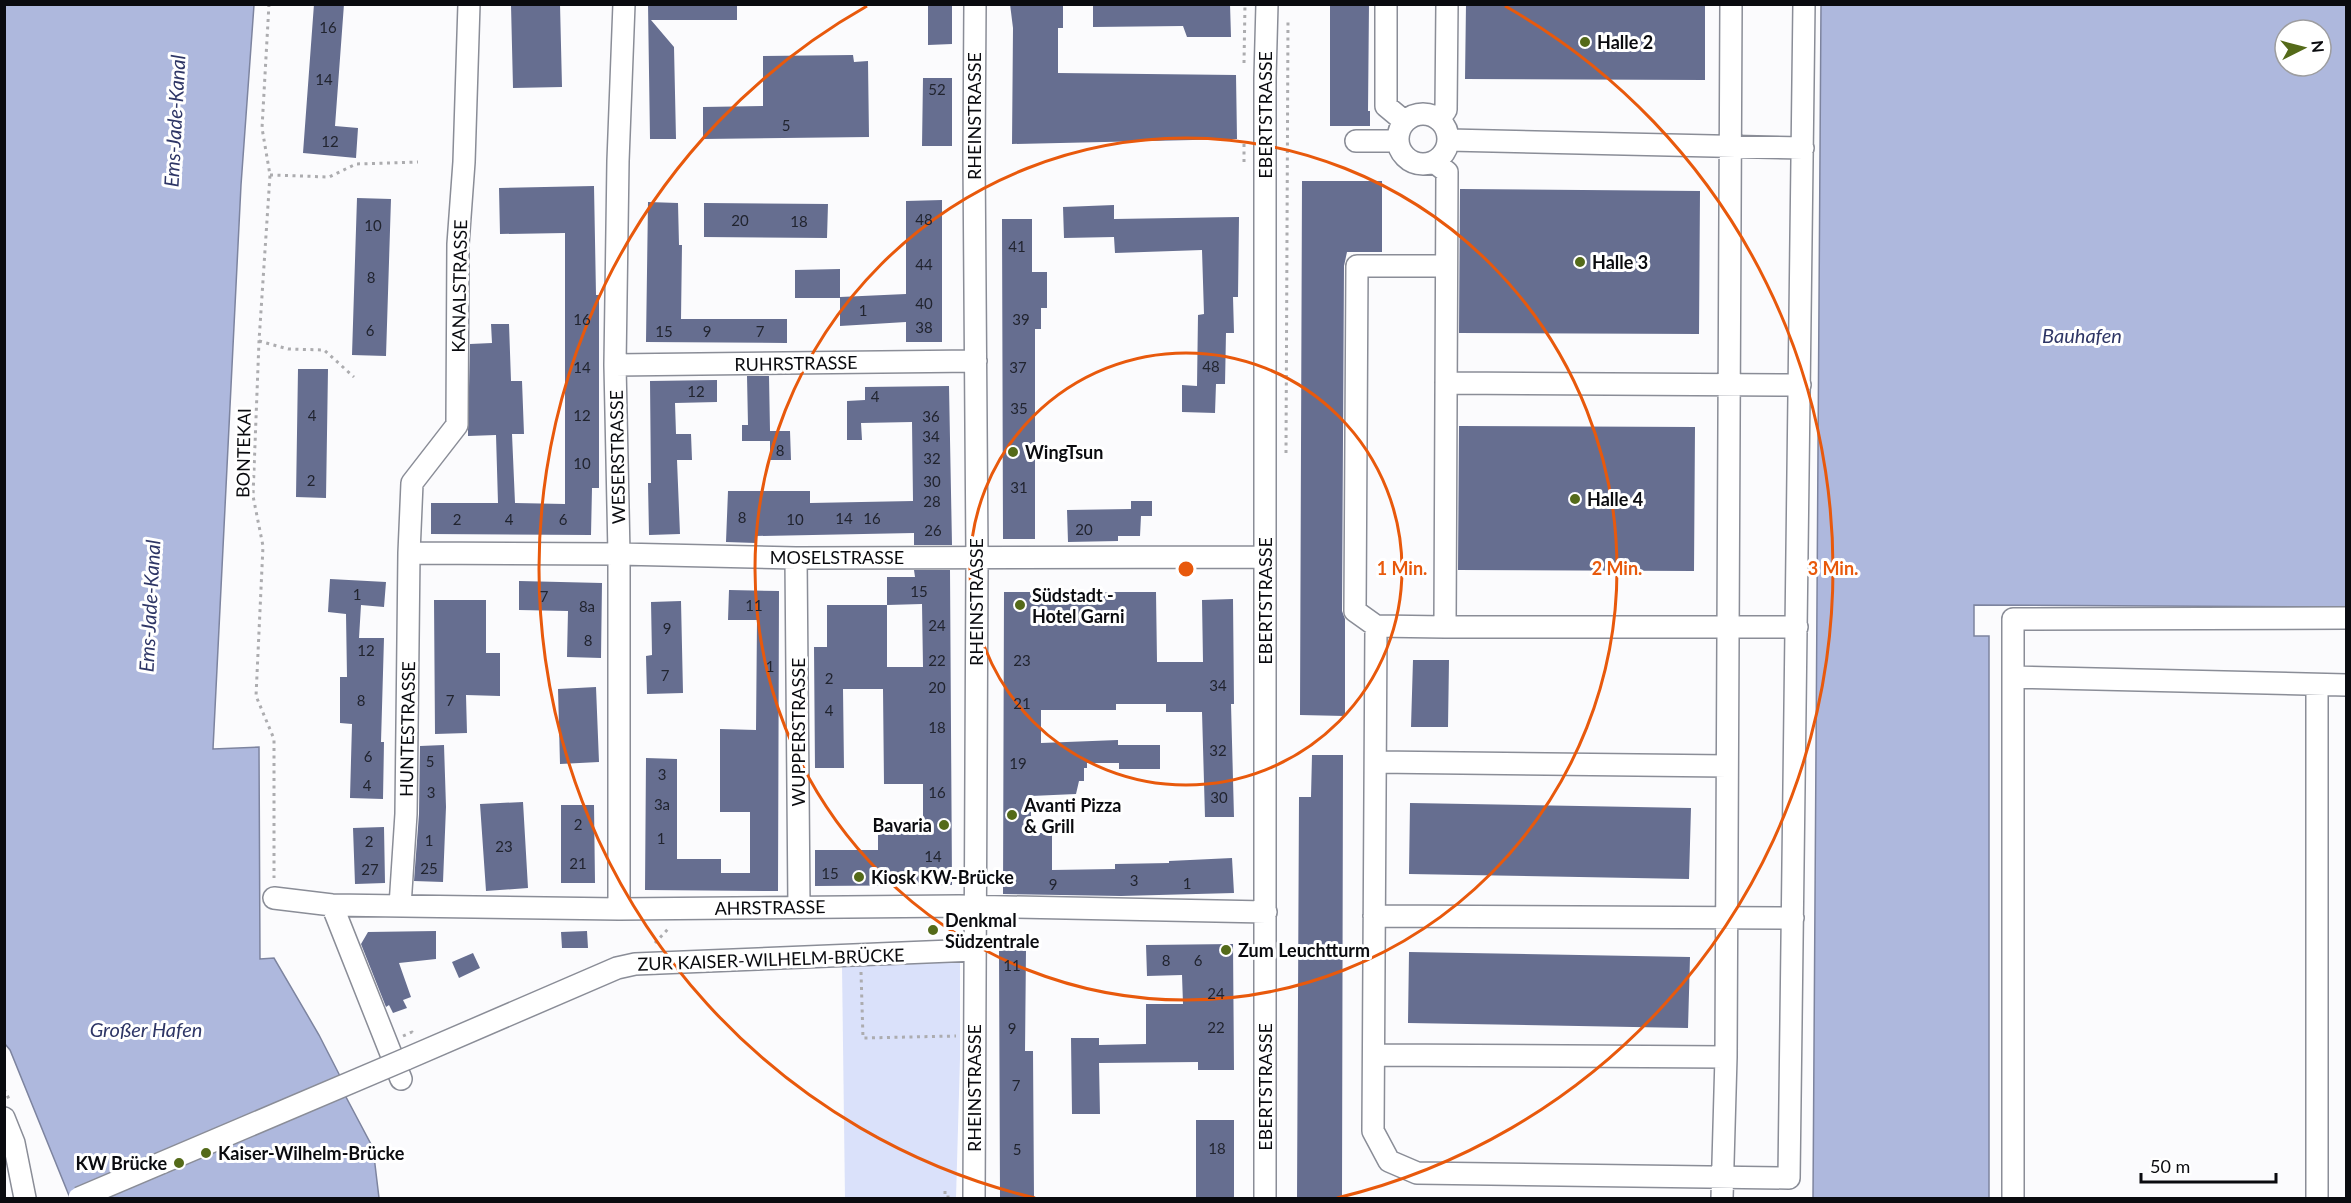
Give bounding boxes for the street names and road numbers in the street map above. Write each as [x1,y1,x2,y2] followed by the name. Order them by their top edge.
[1254,51,1276,179] street label: EBERTSTRASSE
[963,52,985,180] street label: RHEINSTRASSE
[447,219,471,353] street label: KANALSTRASSE
[734,351,858,375] street label: RUHRSTRASSE
[605,390,629,524] street label: WESERSTRASSE
[231,408,255,498] street label: BONTEKAI
[1254,537,1276,665] street label: EBERTSTRASSE
[965,538,987,666] street label: RHEINSTRASSE
[770,546,904,568] street label: MOSELSTRASSE
[787,658,809,806] street label: WUPPERSTRASSE
[395,661,419,797] street label: HUNTESTRASSE
[714,895,826,919] street label: AHRSTRASSE
[637,943,905,975] street label: ZUR KAISER-WILHELM-BRÜCKE
[1254,1023,1276,1151] street label: EBERTSTRASSE
[963,1024,985,1152] street label: RHEINSTRASSE

